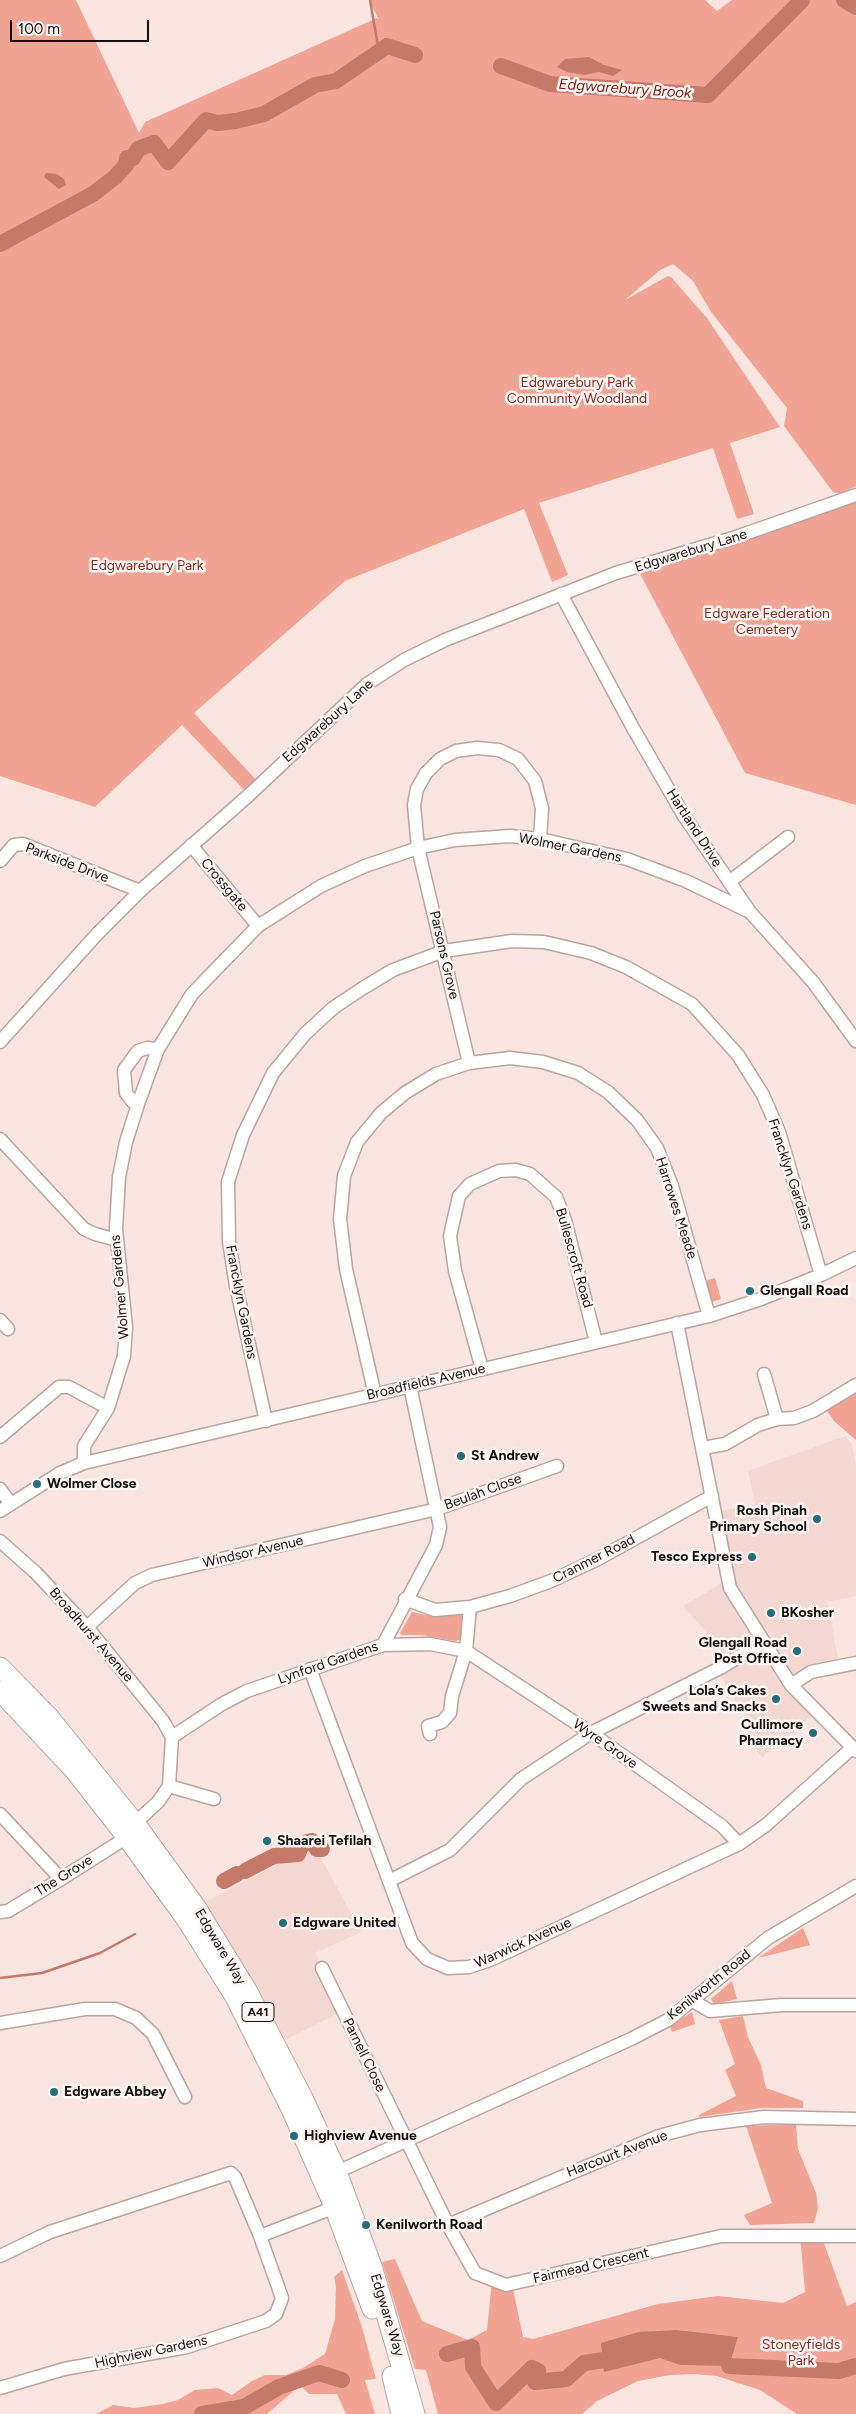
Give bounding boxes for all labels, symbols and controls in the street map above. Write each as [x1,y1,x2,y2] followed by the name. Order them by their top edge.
[12,10,151,42] scale bar
[18,20,60,38] text: 100 m
[558,75,692,103] water label: Edgwarebury Brook
[507,375,647,408] park label: Edgwarebury Park Community Woodland
[633,526,749,576] street label: Edgwarebury Lane
[90,558,204,574] park label: Edgwarebury Park
[704,606,830,638] park label: Edgware Federation Cemetery
[279,676,377,766] street label: Edgwarebury Lane
[663,786,725,870] street label: Hartland Drive
[517,830,623,866] street label: Wolmer Gardens
[23,839,111,887] street label: Parkside Drive
[197,855,251,915] street label: Crossgate
[426,909,462,1001] street label: Parsons Grove
[764,1116,816,1232] street label: Francklyn Gardens
[652,1155,700,1261] street label: Harrowes Meade
[552,1206,596,1310] street label: Bullescroft Road
[107,1234,133,1340] street label: Wolmer Gardens
[222,1244,260,1360] street label: Francklyn Gardens
[760,1283,849,1299] place label: Glengall Road
[744,1285,756,1297] marker: Glengall Road
[365,1360,487,1404] street label: Broadfields Avenue
[471,1448,539,1464] place label: St Andrew
[455,1450,467,1462] marker: St Andrew
[442,1470,524,1514] street label: Beulah Close
[47,1476,136,1492] place label: Wolmer Close
[31,1478,43,1490] marker: Wolmer Close
[709,1503,807,1535] place label: Rosh Pinah Primary School
[811,1513,823,1525] marker: Rosh Pinah Primary School
[550,1531,638,1587] street label: Cranmer Road
[201,1532,305,1572] street label: Windsor Avenue
[651,1549,742,1565] place label: Tesco Express
[746,1551,758,1563] marker: Tesco Express
[45,1584,137,1686] street label: Broadhurst Avenue
[781,1605,834,1621] place label: BKosher
[765,1607,777,1619] marker: BKosher
[698,1635,787,1668] place label: Glengall Road Post Office
[276,1638,380,1688] street label: Lynford Gardens
[791,1645,803,1657] marker: Glengall Road Post Office
[642,1683,766,1715] place label: Lola’s Cakes Sweets and Snacks
[770,1693,782,1705] marker: Lola’s Cakes Sweets and Snacks
[570,1716,640,1772] street label: Wyre Grove
[739,1717,803,1750] place label: Cullimore Pharmacy
[807,1727,819,1739] marker: Cullimore Pharmacy
[277,1833,372,1849] place label: Shaarei Tefilah
[261,1835,273,1847] marker: Shaarei Tefilah
[32,1852,96,1900] street label: The Grove
[191,1906,249,1988] street label: Edgware Way
[472,1914,574,1972] street label: Warwick Avenue
[293,1915,396,1931] place label: Edgware United
[277,1917,289,1929] marker: Edgware United
[664,1946,754,2024] street label: Kenilworth Road
[242,2002,274,2021] road number: A41
[339,2015,389,2095] street label: Parnell Close
[64,2084,167,2100] place label: Edgware Abbey
[48,2086,60,2098] marker: Edgware Abbey
[564,2127,670,2181] street label: Harcourt Avenue
[304,2128,417,2144] place label: Highview Avenue
[288,2130,300,2142] marker: Highview Avenue
[376,2217,483,2233] place label: Kenilworth Road
[360,2219,372,2231] marker: Kenilworth Road
[531,2245,651,2287] street label: Fairmead Crescent
[366,2272,408,2358] street label: Edgware Way
[93,2332,209,2372] street label: Highview Gardens
[762,2337,840,2370] park label: Stoneyfields Park

